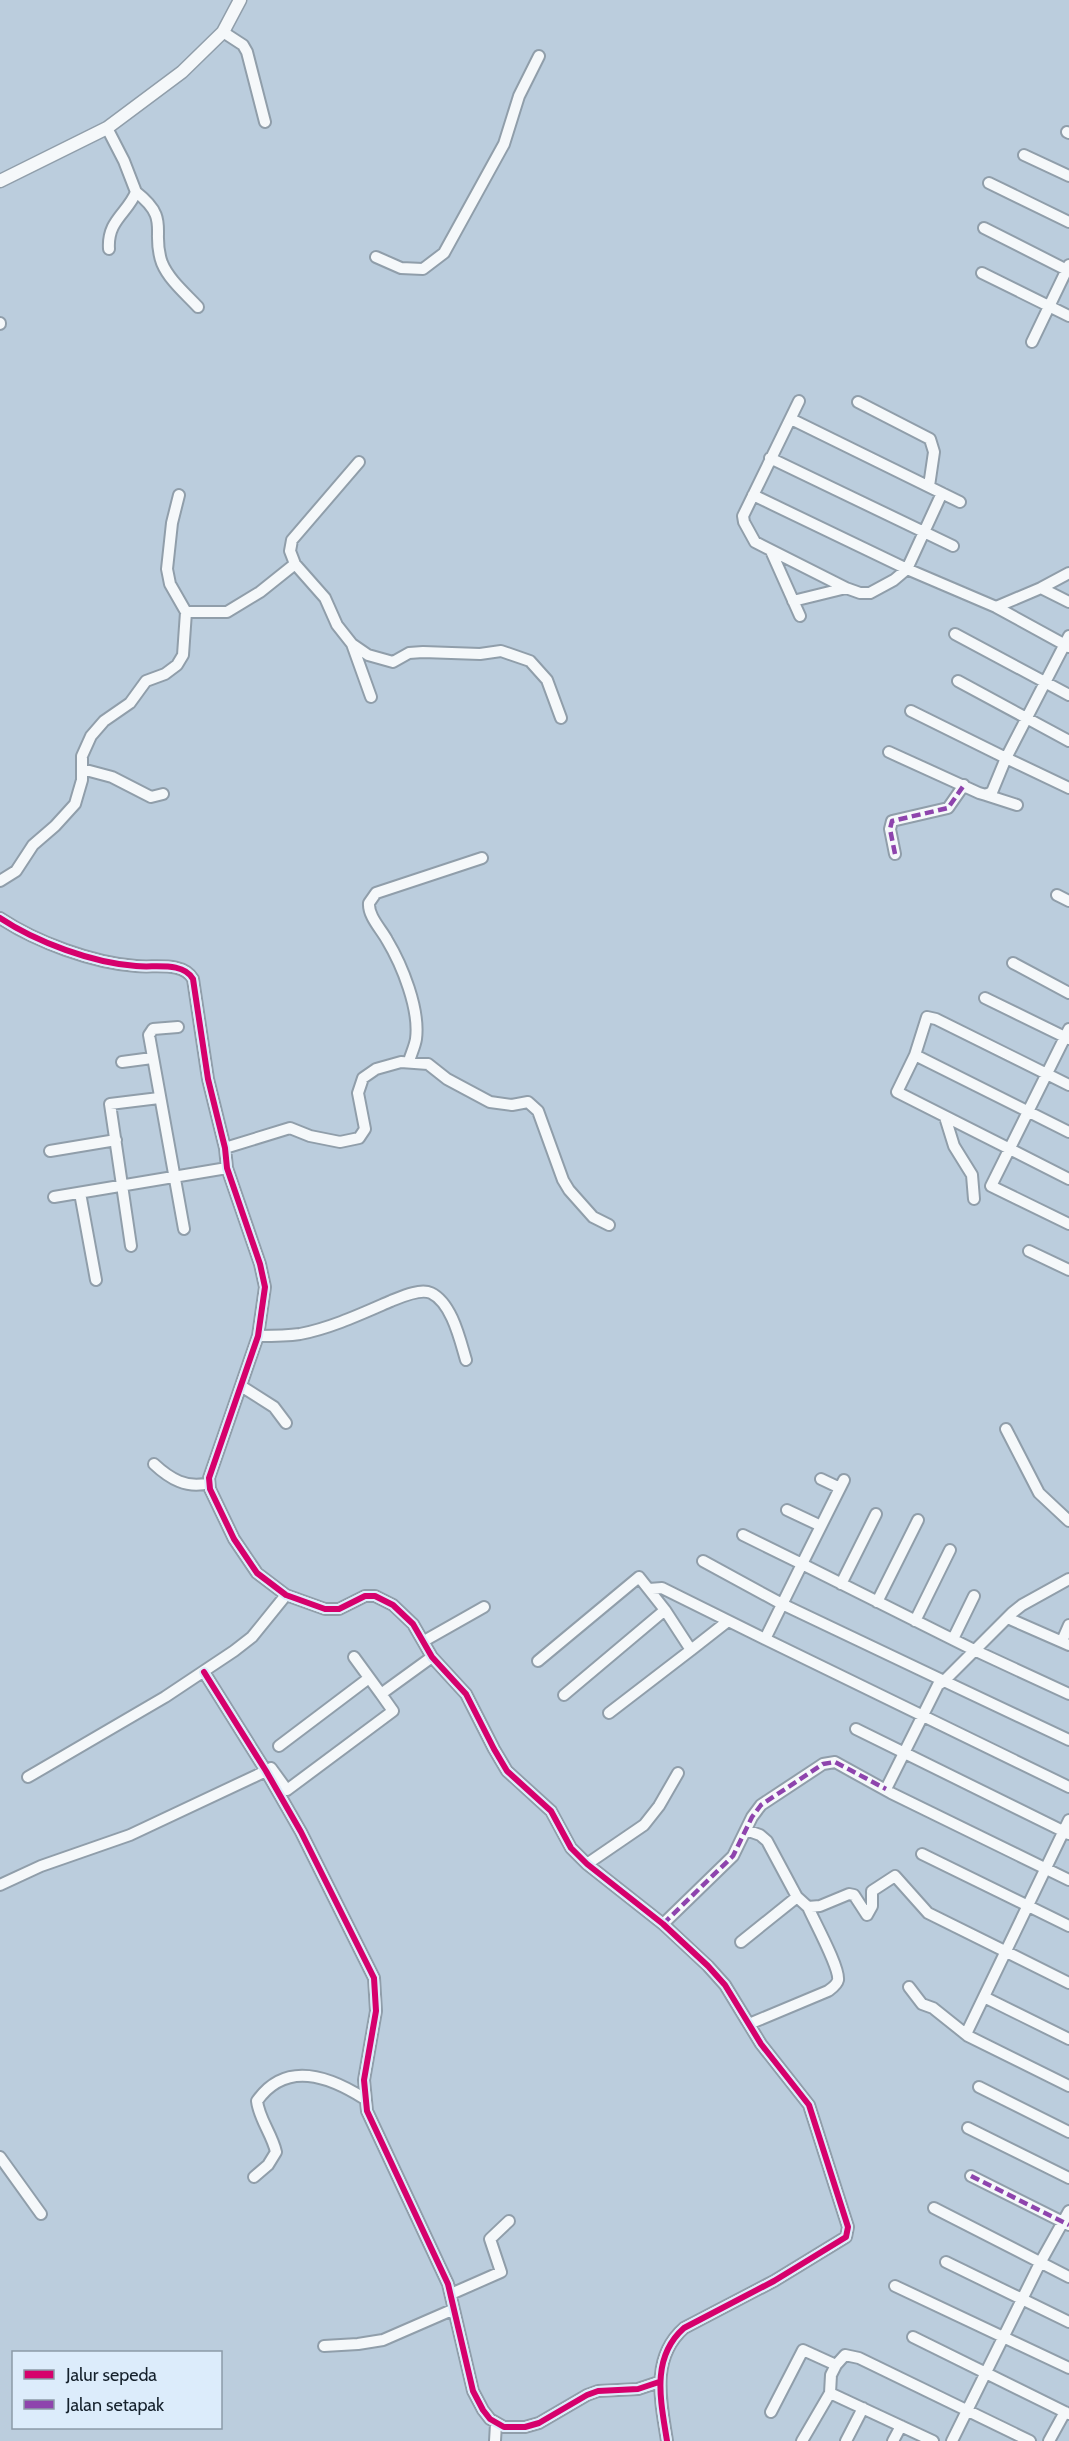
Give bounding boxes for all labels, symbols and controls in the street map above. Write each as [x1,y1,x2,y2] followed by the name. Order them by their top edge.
[12,2351,222,2429] legend
[65,2364,157,2386] text: Jalur sepeda
[65,2394,165,2416] text: Jalan setapak

